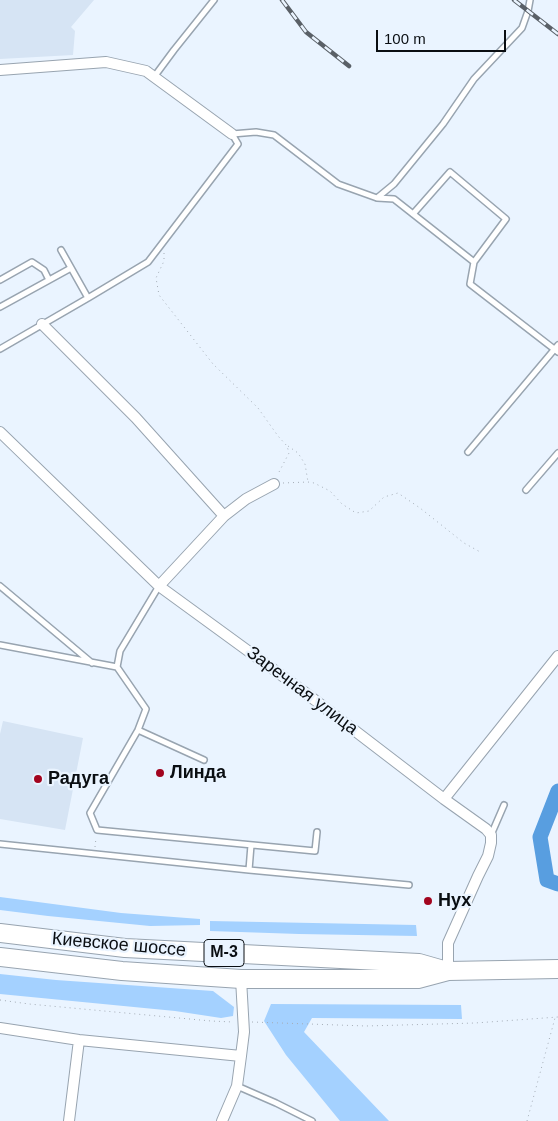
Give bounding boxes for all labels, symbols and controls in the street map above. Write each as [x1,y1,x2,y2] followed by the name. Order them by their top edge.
[378,20,508,52] scale bar
[384,30,426,47] text: 100 m
[242,642,362,740] street label: Заречная улица
[170,762,226,784] place label: Линда
[154,767,166,779] marker: Линда
[48,768,109,790] place label: Радуга
[32,773,44,785] marker: Радуга
[438,890,471,912] place label: Нух
[422,895,434,907] marker: Нух
[51,928,187,962] street label: Киевское шоссе
[204,940,244,966] road number: М-3

